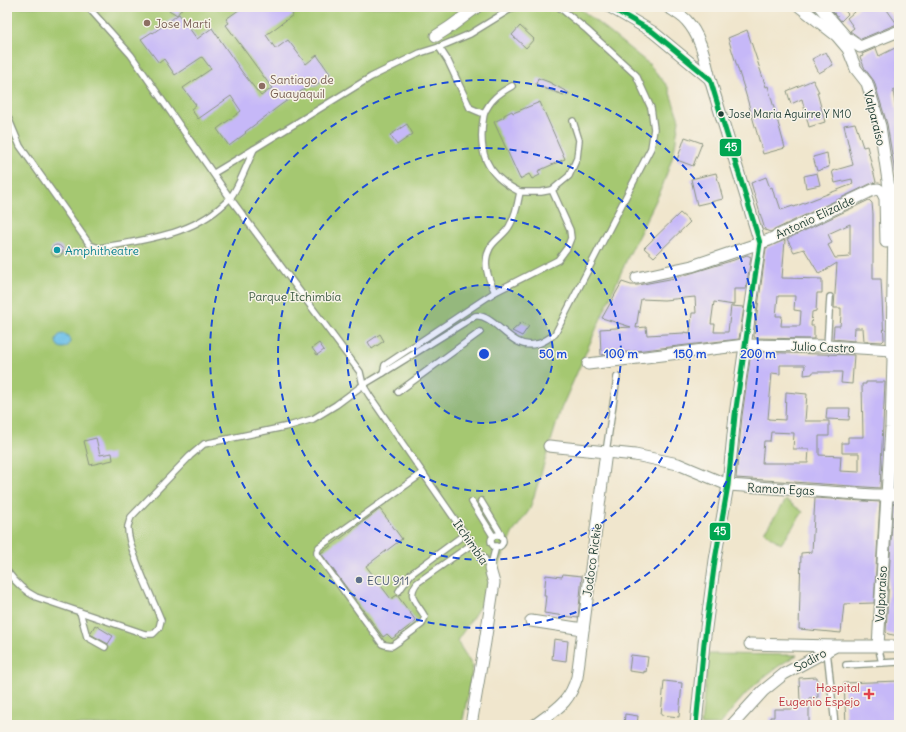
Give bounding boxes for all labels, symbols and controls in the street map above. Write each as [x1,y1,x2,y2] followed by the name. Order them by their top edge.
[155,16,211,31] place label: Jose Marti
[142,18,152,28] marker: Jose Marti
[270,72,334,101] place label: Santiago de Guayaquil
[257,81,267,91] marker: Santiago de Guayaquil
[861,89,889,148] street label: Valparaíso
[728,107,851,121] place label: Jose Maria Aguirre Y N10
[716,109,726,119] marker: Jose Maria Aguirre Y N10
[719,138,742,157] line badge: 45
[725,140,737,154] text: 45
[773,192,857,242] street label: Antonio Elizalde
[65,243,139,258] place label: Amphitheatre
[52,245,62,255] marker: Amphitheatre
[249,289,342,304] park label: Parque Itchimbía
[791,338,855,356] street label: Julio Castro
[539,346,568,361] text: 50 m
[604,346,638,361] text: 100 m
[674,346,707,361] text: 150 m
[740,346,776,361] text: 200 m
[477,347,491,361] centre of rings
[747,480,815,498] street label: Ramon Egas
[450,517,492,567] street label: Itchimbia
[579,522,605,598] street label: Jodoco Rickie
[709,522,731,541] line badge: 45
[714,524,726,538] text: 45
[872,565,890,623] street label: Valparaíso
[367,573,409,588] place label: ECU 911
[354,575,364,585] marker: ECU 911
[791,645,829,675] street label: Sodiro
[779,680,860,709] place label: Hospital Eugenio Espejo
[863,688,875,700] marker: Hospital Eugenio Espejo

